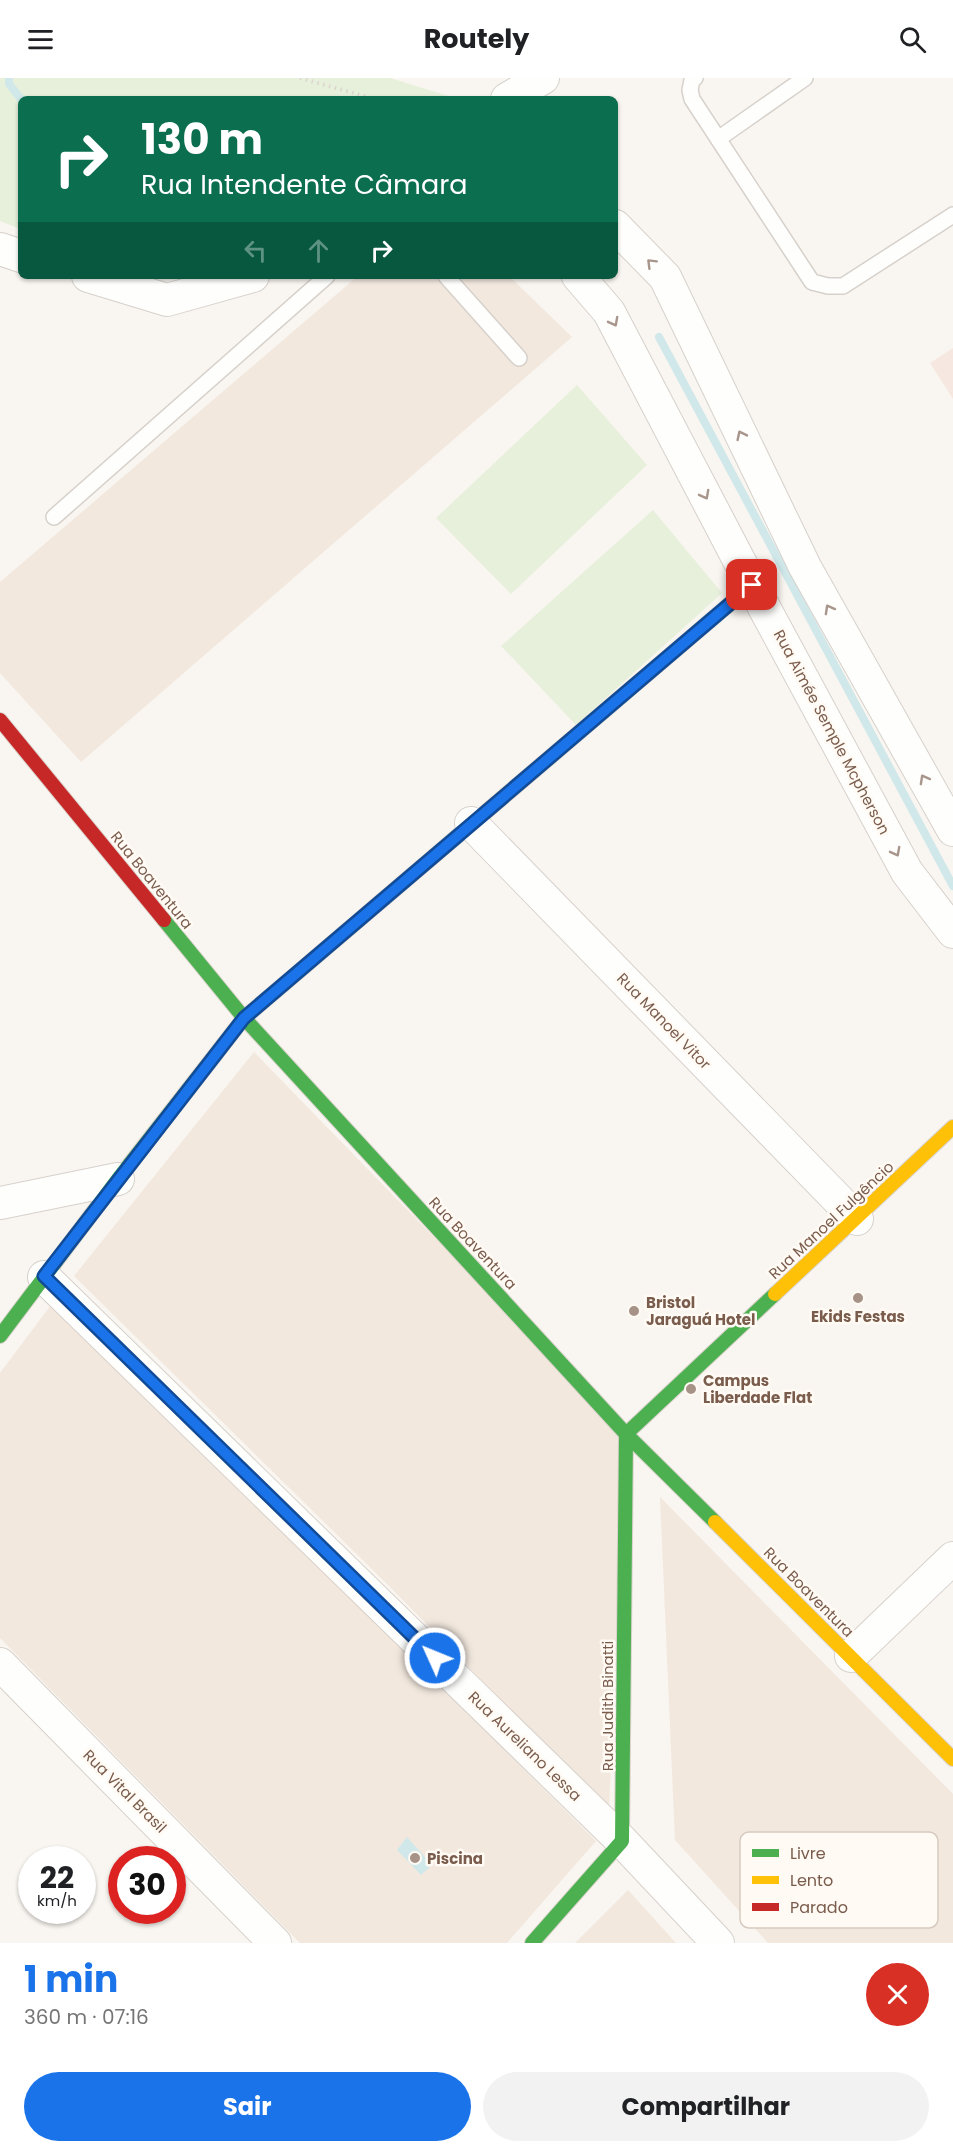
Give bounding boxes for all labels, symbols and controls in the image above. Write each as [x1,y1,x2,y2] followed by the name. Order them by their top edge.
[424,20,529,57] text: Routely
[24,23,57,56] icon: menu
[896,23,929,56] icon: search
[141,110,263,169] text: 130 m
[42,120,120,198] icon: right
[141,166,467,203] text: Rua Intendente Câmara
[239,234,272,267] icon: left
[302,234,335,267] icon: ahead
[365,234,398,267] icon: right
[647,260,658,270] one-way arrow
[607,316,618,326] one-way arrow
[737,430,749,441] one-way arrow
[698,488,709,499] one-way arrow
[726,559,777,610] pin
[735,568,768,601] icon: arrive
[825,605,836,615] one-way arrow
[769,626,895,838] street label: Rua Aimée Semple Mcpherson
[920,775,931,785] one-way arrow
[106,827,198,933] street label: Rua Boaventura
[889,845,900,856] one-way arrow
[612,968,716,1074] street label: Rua Manoel Vitor
[764,1156,898,1284] street label: Rua Manoel Fulgêncio
[424,1192,522,1294] street label: Rua Boaventura
[851,1291,865,1305] marker: Ekids Festas
[646,1292,755,1330] place label: Bristol Jaraguá Hotel
[627,1304,641,1318] marker: Bristol Jaraguá Hotel
[811,1306,905,1327] place label: Ekids Festas
[703,1370,812,1408] place label: Campus Liberdade Flat
[684,1382,698,1396] marker: Campus Liberdade Flat
[759,1542,859,1642] street label: Rua Boaventura
[403,1626,467,1690] position arrow
[597,1641,618,1771] street label: Rua Judith Binatti
[464,1686,586,1806] street label: Rua Aureliano Lessa
[79,1745,171,1837] street label: Rua Vital Brasil
[740,1832,938,1928] legend
[790,1842,826,1865] text: Livre
[108,1846,186,1924] speed limit sign: 30
[427,1848,483,1869] place label: Piscina
[408,1851,422,1865] marker: Piscina
[40,1856,74,1899] text: 22
[790,1869,833,1892] text: Lento
[37,1890,77,1911] text: km/h
[790,1896,848,1919] text: Parado
[24,1954,118,2005] text: 1 min
[866,1963,929,2026] button: close
[24,2003,149,2031] text: 360 m · 07:16
[24,2072,471,2141] button: Sair
[483,2072,929,2141] button: Compartilhar

